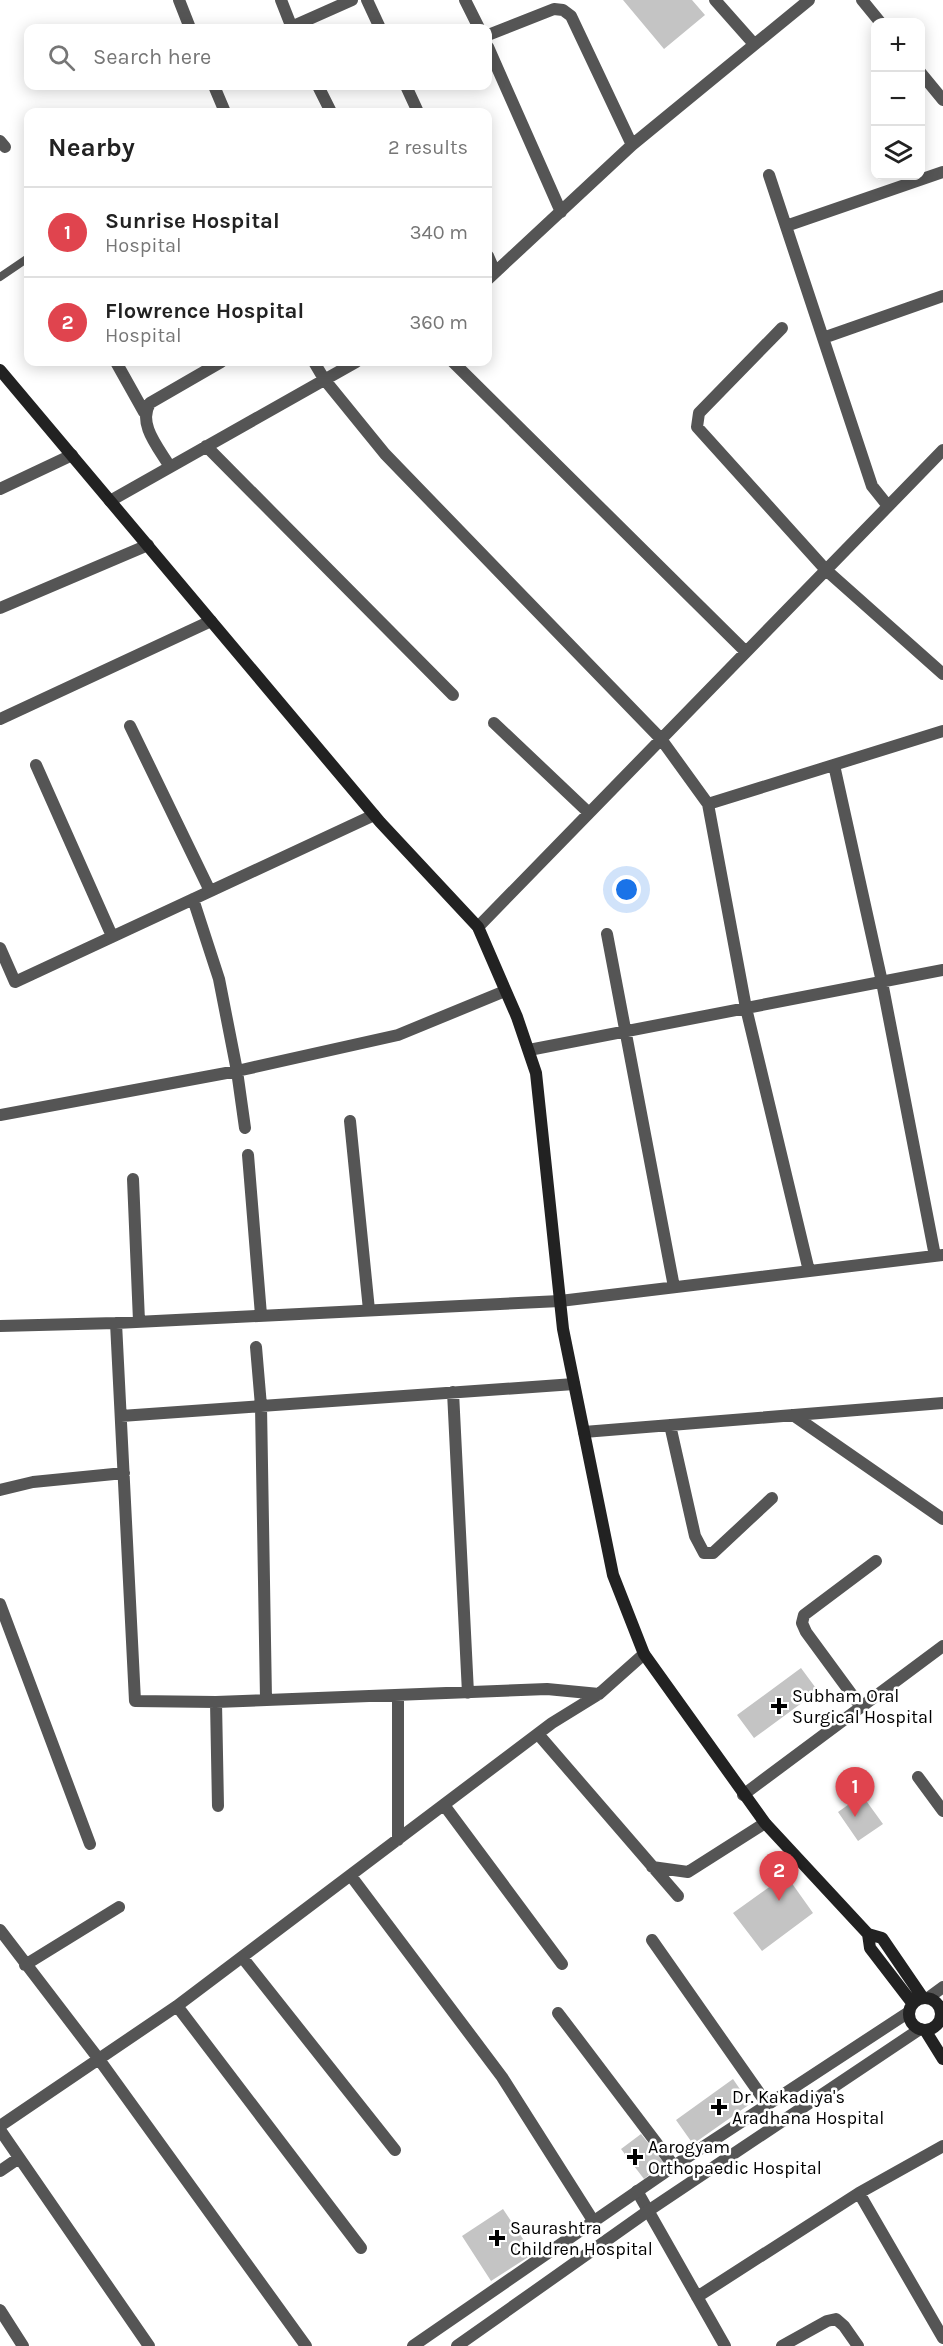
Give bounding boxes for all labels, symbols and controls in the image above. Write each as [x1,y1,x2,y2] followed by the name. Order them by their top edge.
[871,18,925,180] map controls
[871,18,925,72] button: +
[24,24,492,90] search box
[45,41,78,74] icon: search
[93,44,211,70] text: Search here
[871,72,925,126] button: −
[871,126,925,180] button: layers
[48,132,135,163] text: Nearby
[388,136,468,159] text: 2 results
[105,208,280,234] text: Sunrise Hospital
[64,221,71,244] text: 1
[410,221,468,244] text: 340 m
[105,234,182,257] text: Hospital
[105,298,304,324] text: Flowrence Hospital
[61,311,74,334] text: 2
[409,311,468,334] text: 360 m
[105,324,182,347] text: Hospital
[612,875,641,904] your location
[792,1685,933,1728] place label: Subham Oral Surgical Hospital
[770,1697,788,1715] marker: Subham Oral Surgical Hospital
[836,1768,874,1817] pin: 1
[760,1852,798,1901] pin: 2
[732,2086,884,2129] place label: Dr. Kakadiya's Aradhana Hospital
[710,2098,728,2116] marker: Dr. Kakadiya's Aradhana Hospital
[648,2136,822,2179] place label: Aarogyam Orthopaedic Hospital
[626,2148,644,2166] marker: Aarogyam Orthopaedic Hospital
[510,2217,653,2260] place label: Saurashtra Children Hospital
[488,2229,506,2247] marker: Saurashtra Children Hospital

